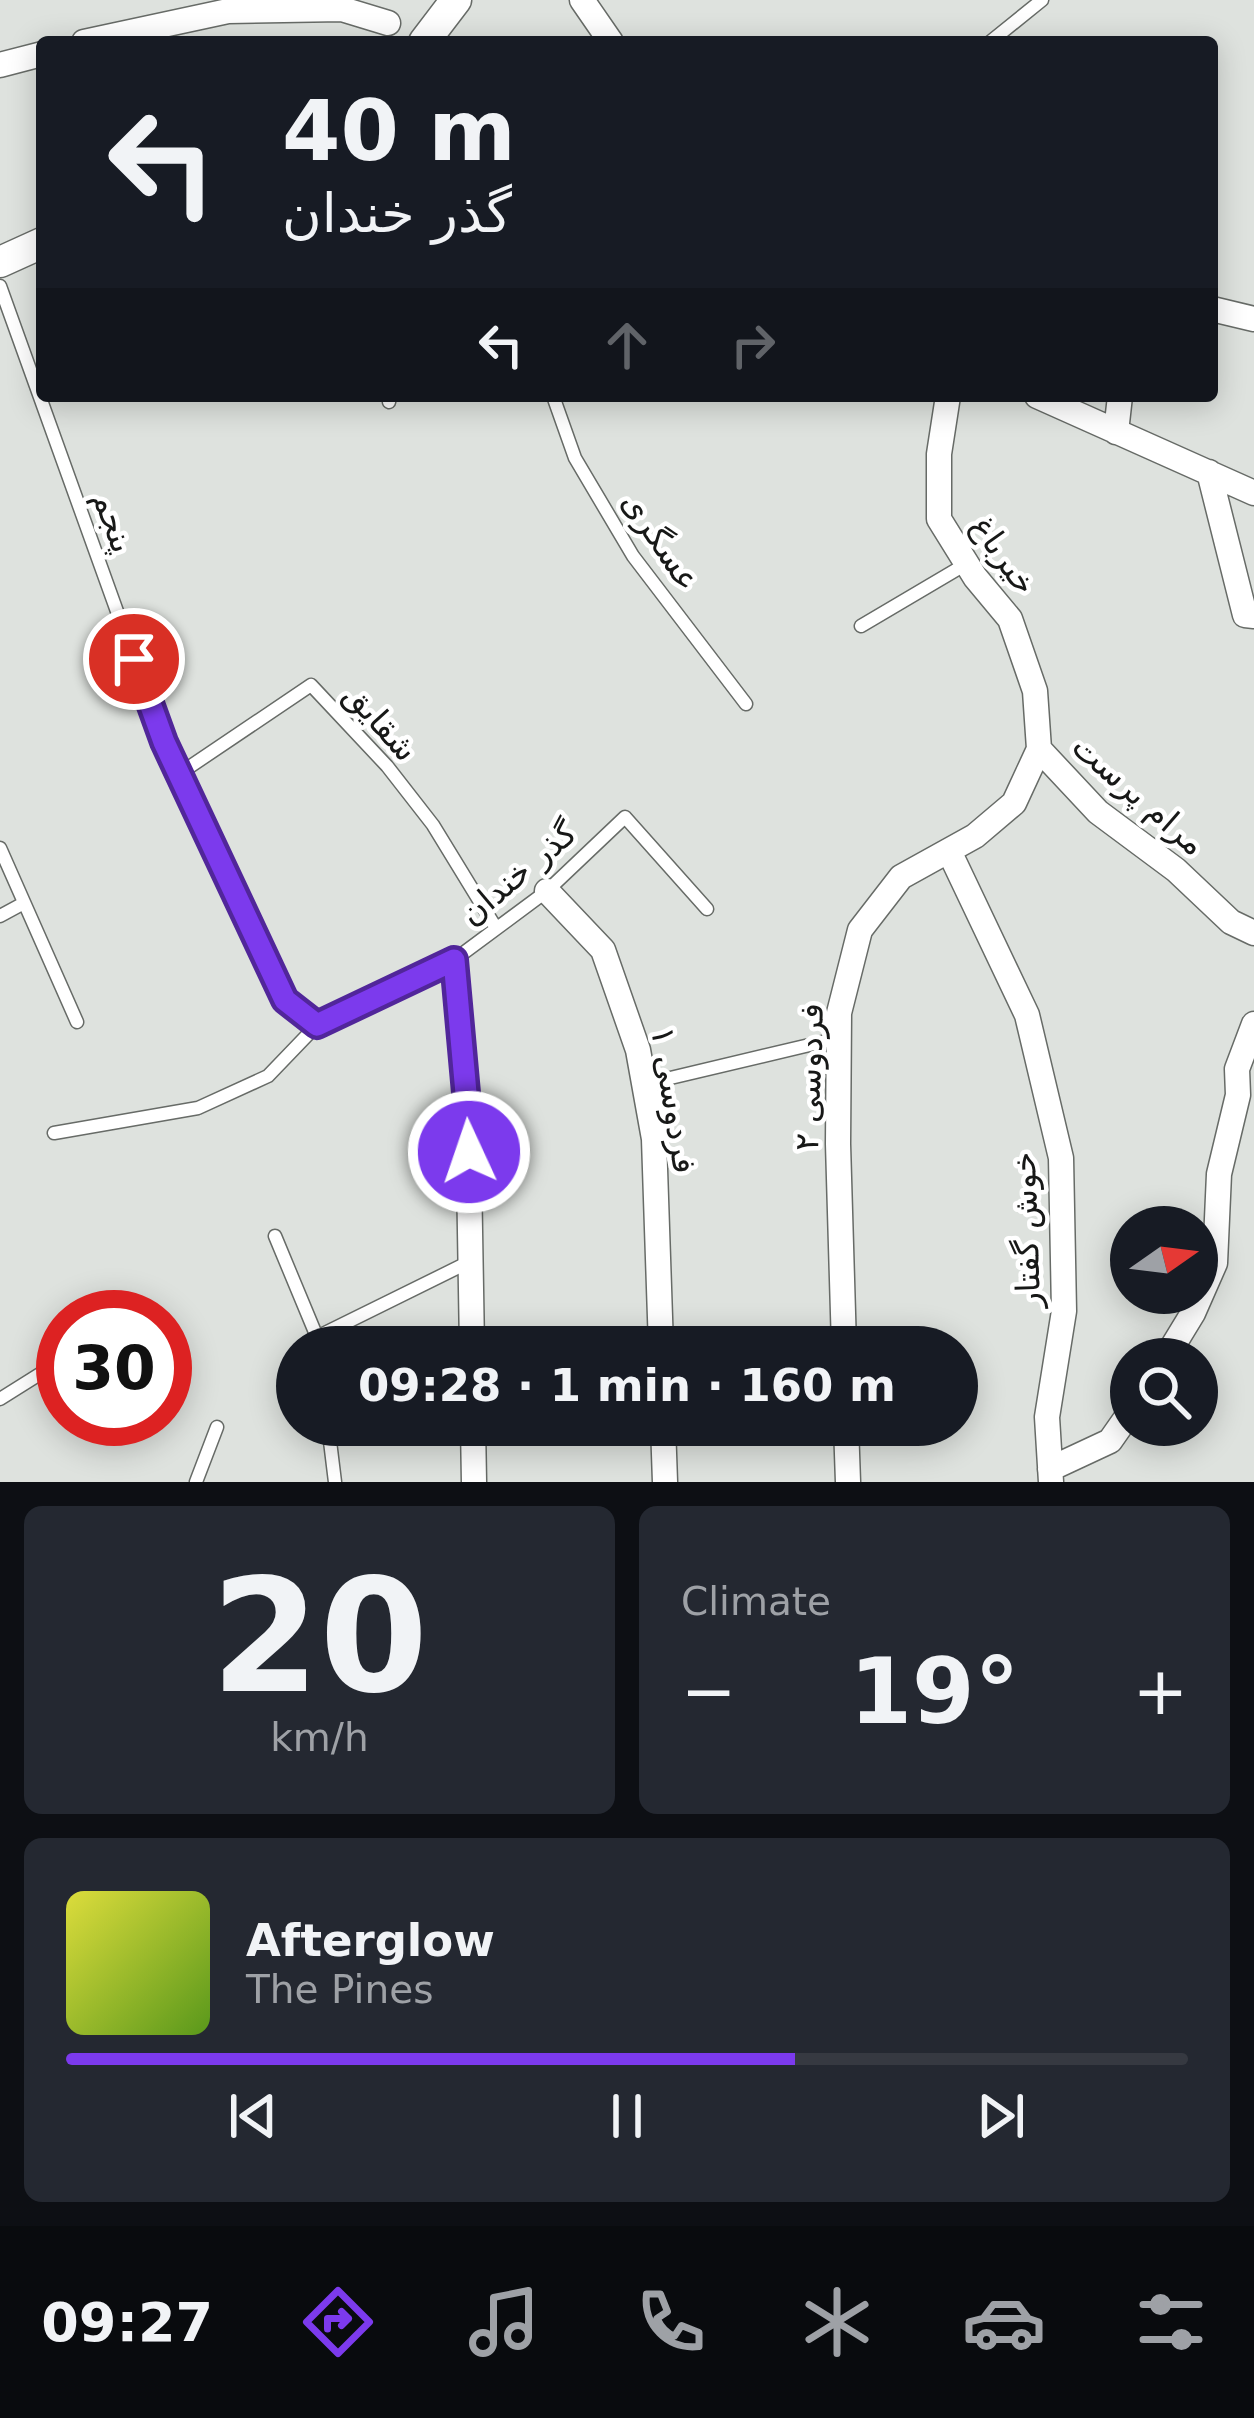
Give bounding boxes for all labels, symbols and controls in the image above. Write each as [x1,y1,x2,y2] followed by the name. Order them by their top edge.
[282,82,516,180] text: 40 m
[84,84,240,240] icon: left
[282,182,512,245] text: گذر خندان
[468,312,534,378] icon: left
[594,312,660,378] icon: ahead
[720,312,786,378] icon: right
[614,484,708,598] street label: عسگری
[85,486,143,558] street label: پنجم
[963,508,1045,602] street label: خیرباغ
[83,608,185,710] pin
[101,626,167,692] icon: arrive
[335,675,426,770] street label: شقایق
[1065,727,1213,863] street label: مرام پرست
[452,813,585,933] street label: گذر خندان
[787,1002,831,1152] street label: فردوسی ۲
[643,1024,705,1176] street label: فردوسی ۱
[406,1089,532,1215] position arrow
[1004,1151,1048,1311] street label: خوش گفتار
[1110,1206,1218,1314] north arrow
[1110,1206,1218,1446] map controls
[36,1290,192,1446] speed limit sign: 30
[1110,1338,1218,1446] button: search
[358,1359,896,1412] text: 09:28 · 1 min · 160 m
[211,1546,428,1728] text: 20
[681,1579,831,1624] text: Climate
[849,1639,1020,1744] text: 19°
[681,1653,736,1730] text: −
[1133,1653,1188,1730] text: +
[270,1715,369,1760] text: km/h
[246,1914,495,1967] text: Afterglow
[246,1967,433,2012] text: The Pines
[220,2083,286,2149] icon: previous
[594,2083,660,2149] icon: pause
[968,2083,1034,2149] icon: next
[296,2280,380,2364] icon: directions
[462,2280,546,2364] icon: music
[629,2280,713,2364] icon: phone
[795,2280,879,2364] icon: climate
[962,2280,1046,2364] icon: car
[1129,2280,1213,2364] icon: filters
[41,2291,213,2354] text: 09:27

